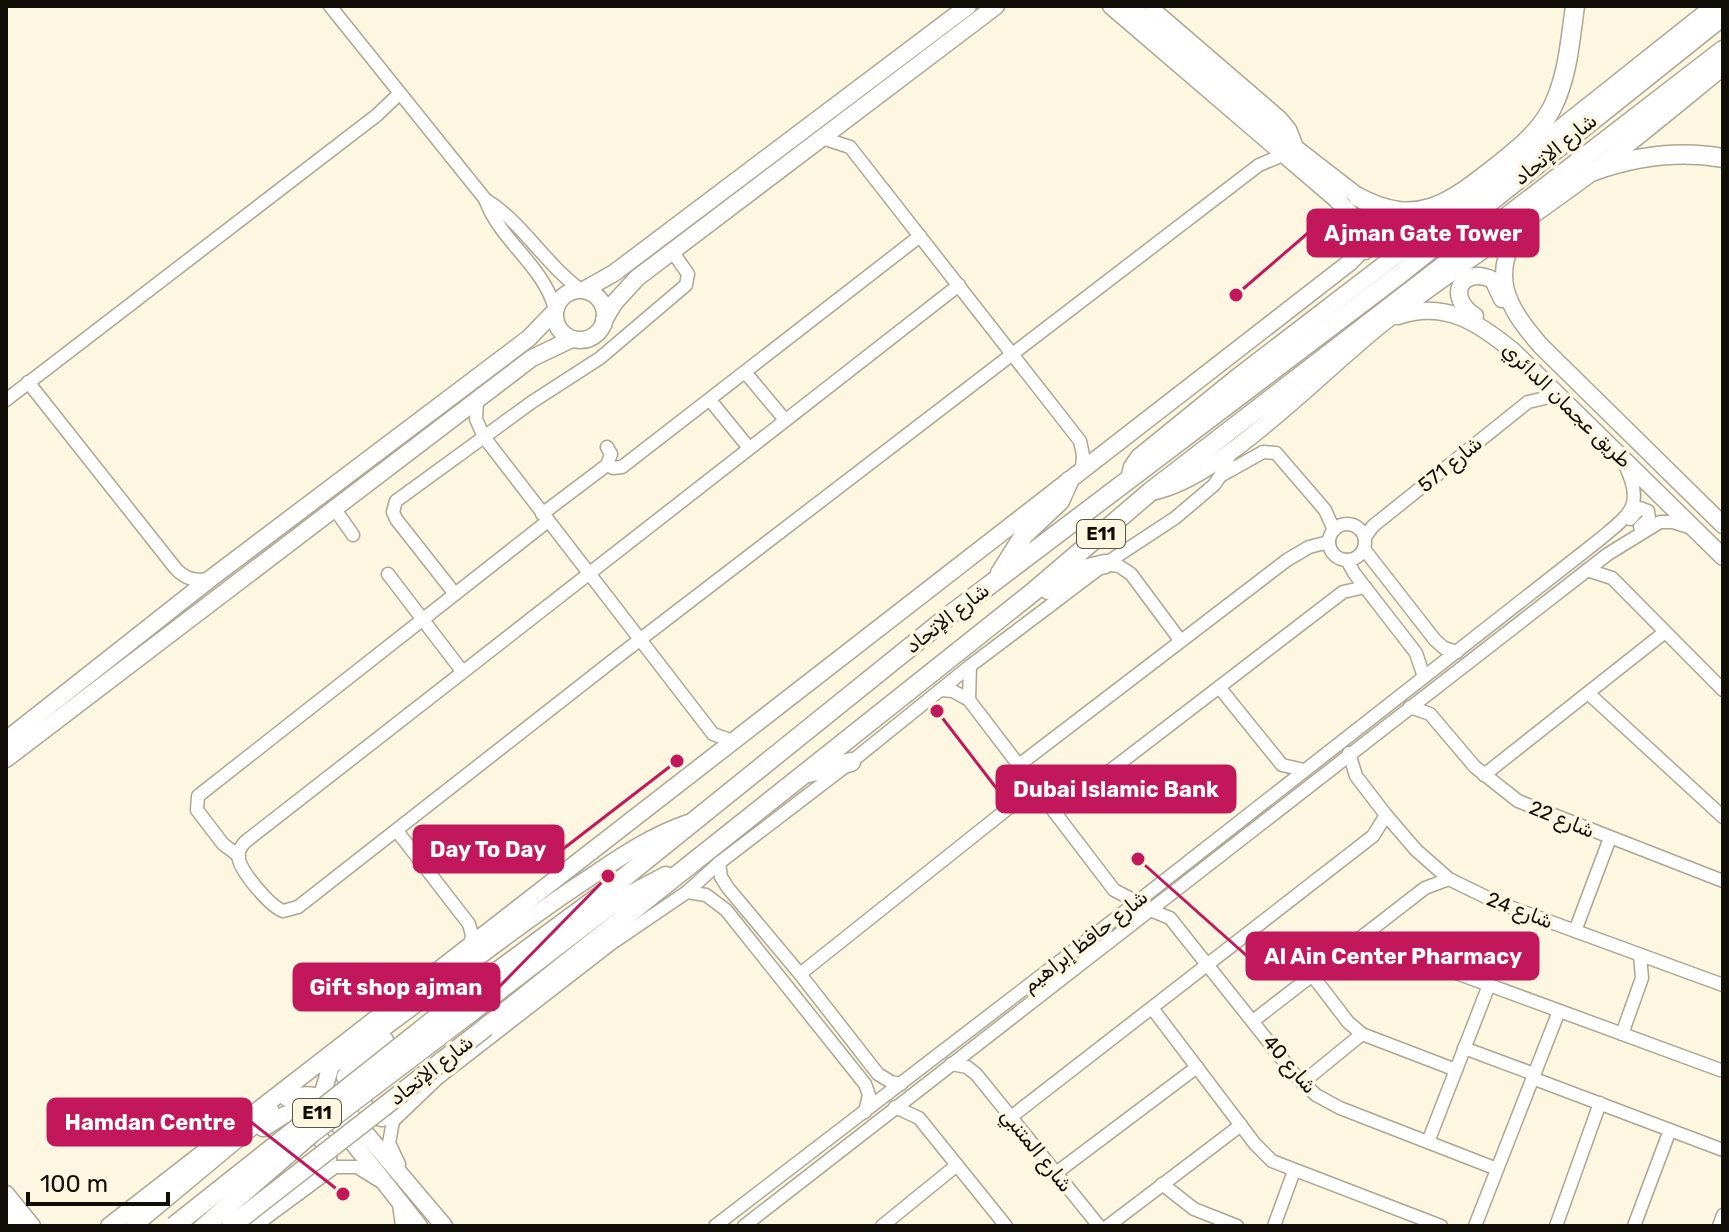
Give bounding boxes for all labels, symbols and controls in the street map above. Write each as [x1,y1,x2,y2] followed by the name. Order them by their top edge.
[1509,108,1603,191] street label: شارع الإتحاد
[1308,210,1538,256] callout: Ajman Gate Tower
[1324,220,1522,247] text: Ajman Gate Tower
[1496,337,1637,474] street label: طريق عجمان الدائري
[1413,431,1488,499] street label: شارع 571
[1077,520,1125,548] road number: E11
[900,578,995,660] street label: شارع الإتحاد
[997,766,1235,812] callout: Dubai Islamic Bank
[1013,776,1219,803] text: Dubai Islamic Bank
[1525,795,1598,845] street label: شارع 22
[414,826,563,872] callout: Day To Day
[430,836,546,863] text: Day To Day
[1018,885,1154,999] street label: شارع حافظ إبراهيم
[1483,886,1556,935] street label: شارع 24
[1247,933,1538,979] callout: Al Ain Center Pharmacy
[1264,943,1522,970] text: Al Ain Center Pharmacy
[294,964,499,1010] callout: Gift shop ajman
[310,974,482,1001] text: Gift shop ajman
[384,1030,479,1112] street label: شارع الإتحاد
[1257,1030,1322,1100] street label: شارع 40
[48,1099,251,1145] callout: Hamdan Centre
[293,1099,341,1127] road number: E11
[994,1103,1078,1199] street label: شارع المتنبي
[65,1109,236,1136] text: Hamdan Centre
[28,1156,168,1206] scale bar
[40,1170,108,1198] text: 100 m

